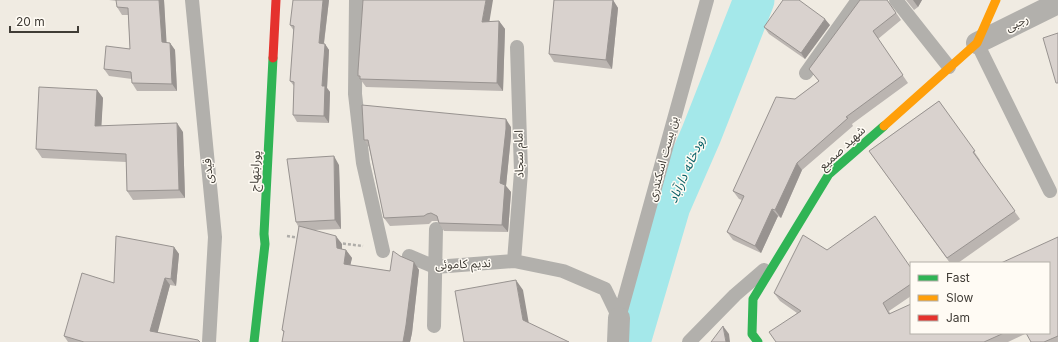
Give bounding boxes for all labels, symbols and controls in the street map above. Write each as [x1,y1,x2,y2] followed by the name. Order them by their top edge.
[10,8,78,34] scale bar
[1003,11,1031,35] street label: رجبی
[16,14,45,29] text: 20 m
[644,115,681,203] street label: بن بست اسکندری
[815,122,869,174] street label: شهید صمیع
[511,130,528,178] street label: امام سجاد
[664,133,708,205] water label: رودخانه دارآباد
[246,150,265,192] street label: پورابتهاج
[199,158,216,184] street label: قیدی
[435,255,491,274] street label: ندیم کاموئی
[910,262,1050,334] legend
[946,270,970,285] text: Fast
[946,290,974,305] text: Slow
[946,310,970,325] text: Jam

